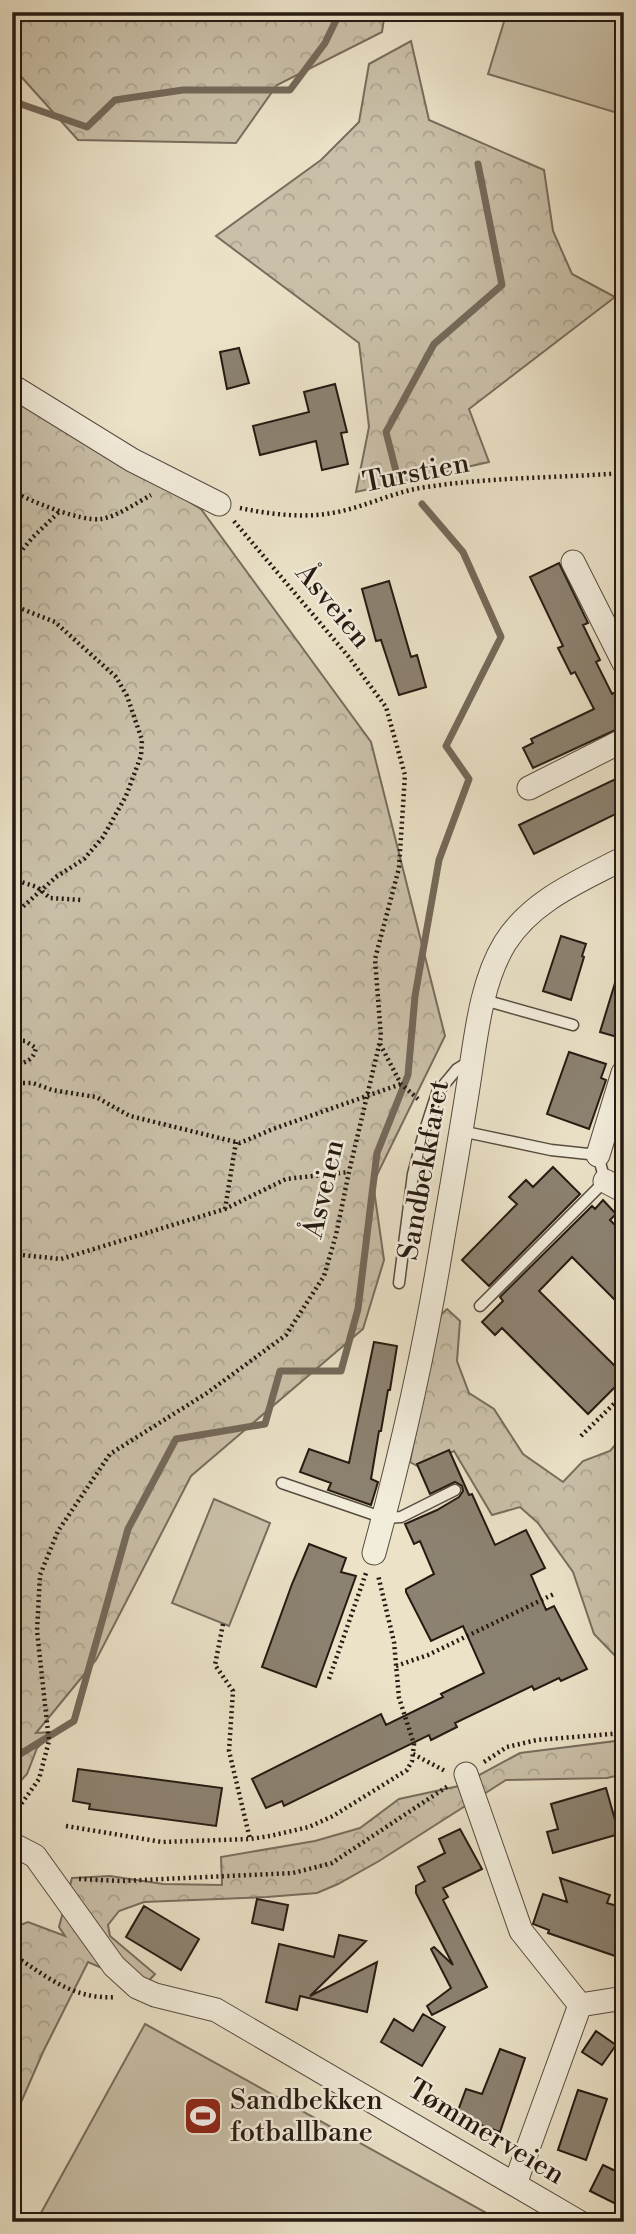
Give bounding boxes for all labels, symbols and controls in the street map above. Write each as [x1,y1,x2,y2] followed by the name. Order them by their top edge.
[360,445,473,500] street label: Turstien
[287,555,379,656] street label: Åsveien
[391,1077,457,1263] street label: Sandbekkfaret
[295,1136,352,1243] street label: Åsveien
[401,2071,571,2193] street label: Tømmerveien
[230,2083,383,2150] place label: Sandbekken fotballbane
[182,2095,224,2137] sports icon: Sandbekken fotballbane

